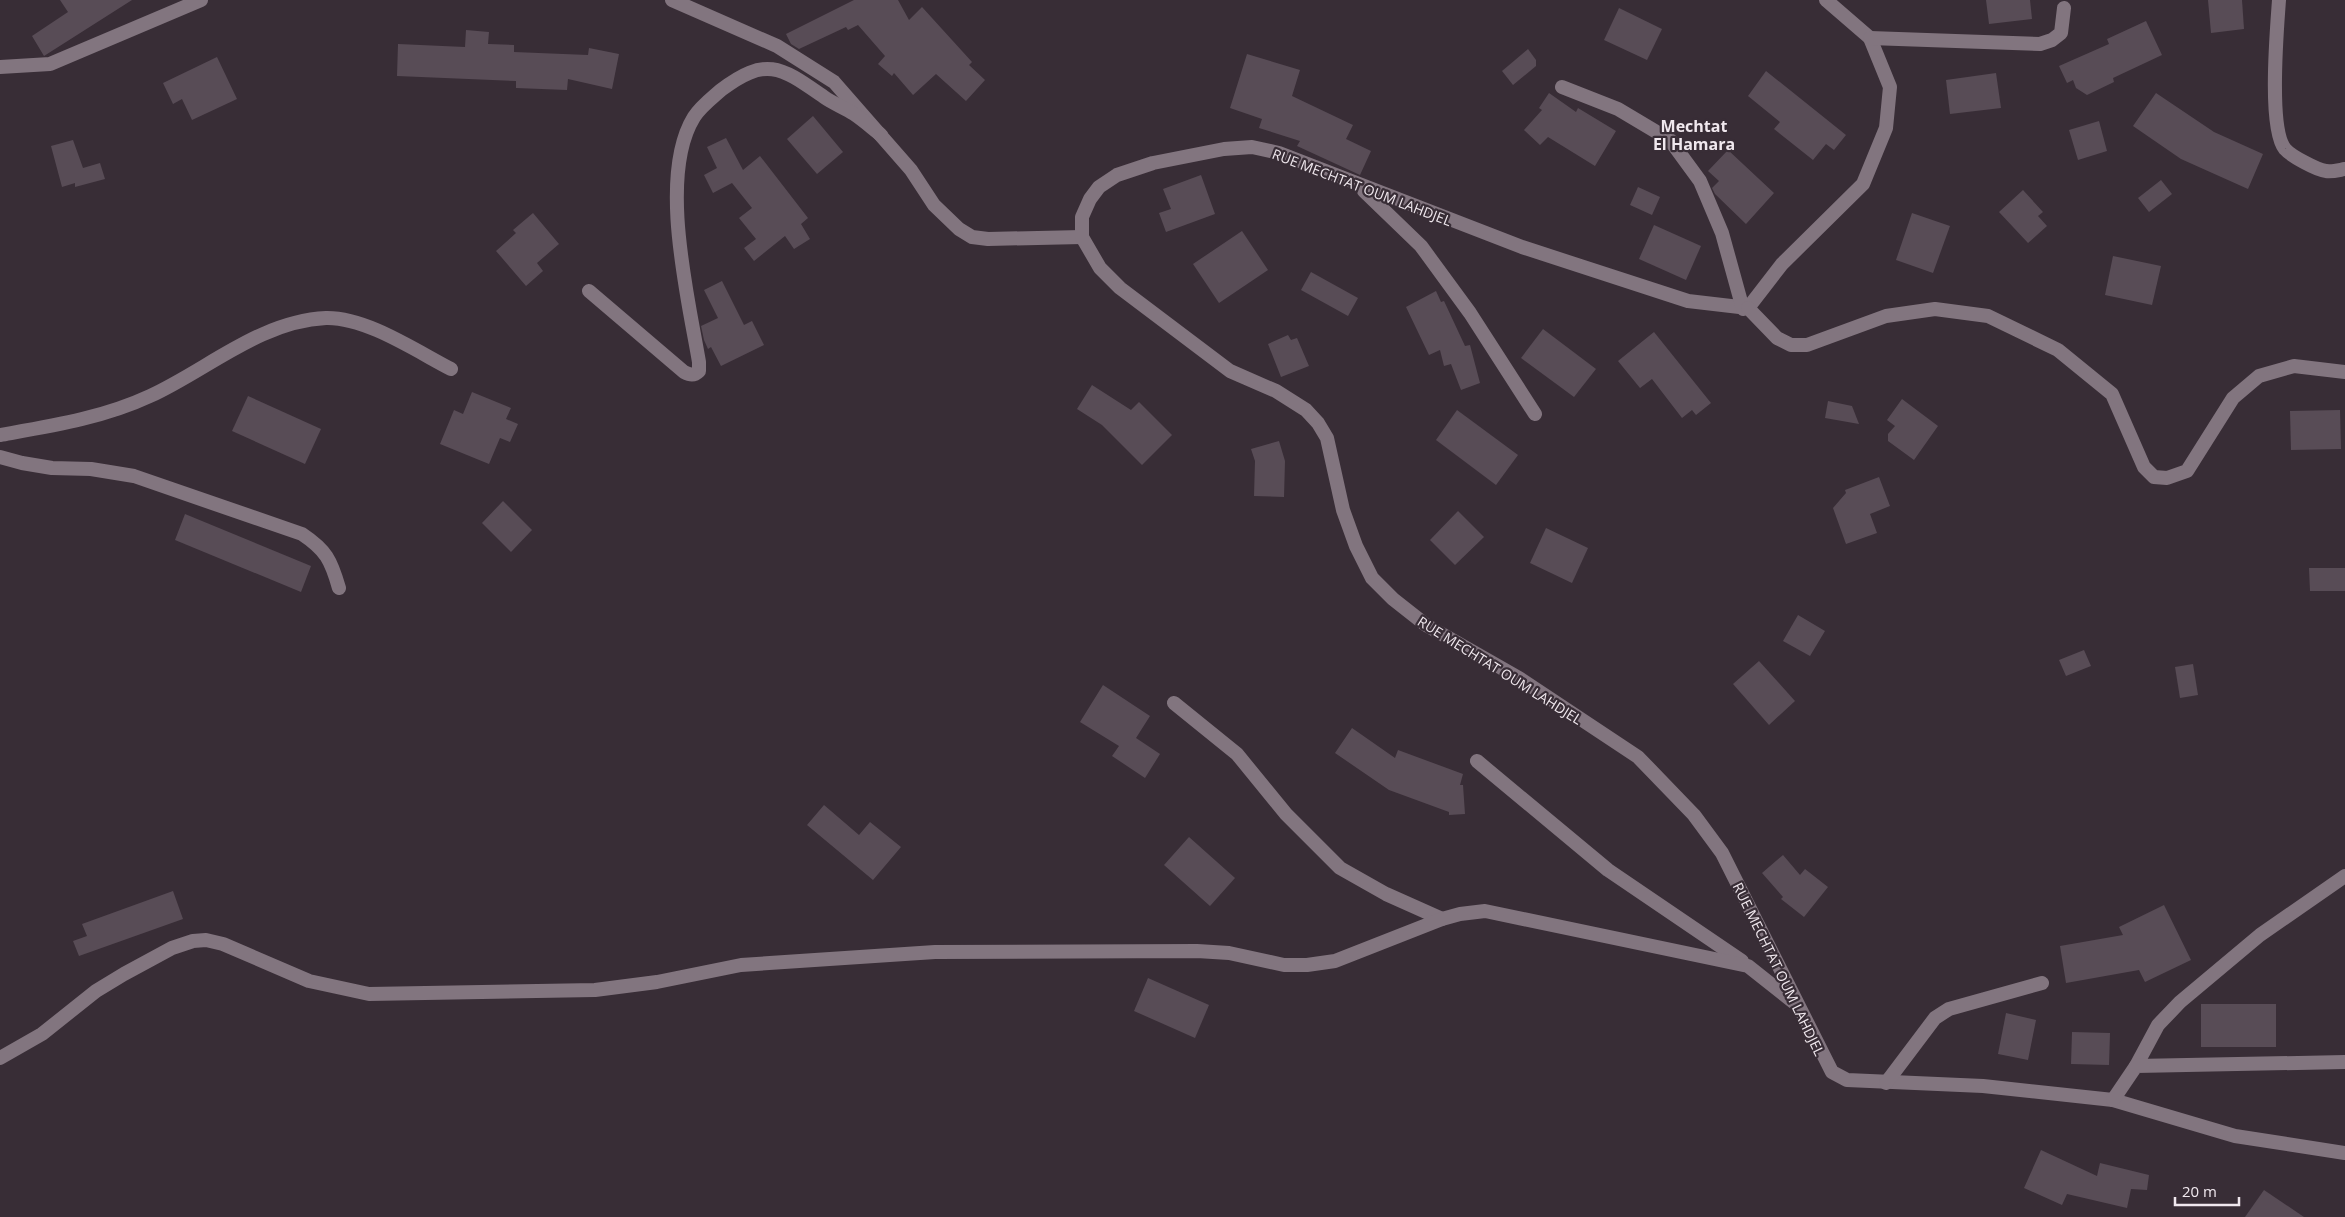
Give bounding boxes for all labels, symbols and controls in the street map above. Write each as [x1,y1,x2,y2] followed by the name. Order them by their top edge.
[1653,115,1735,155] district label: Mechtat El Hamara
[1270,144,1454,230] street label: RUE MECHTAT OUM LAHDJEL
[1414,611,1586,729] street label: RUE MECHTAT OUM LAHDJEL
[1729,879,1829,1059] street label: RUE MECHTAT OUM LAHDJEL
[2175,1174,2239,1206] scale bar
[2182,1181,2217,1201] text: 20 m

